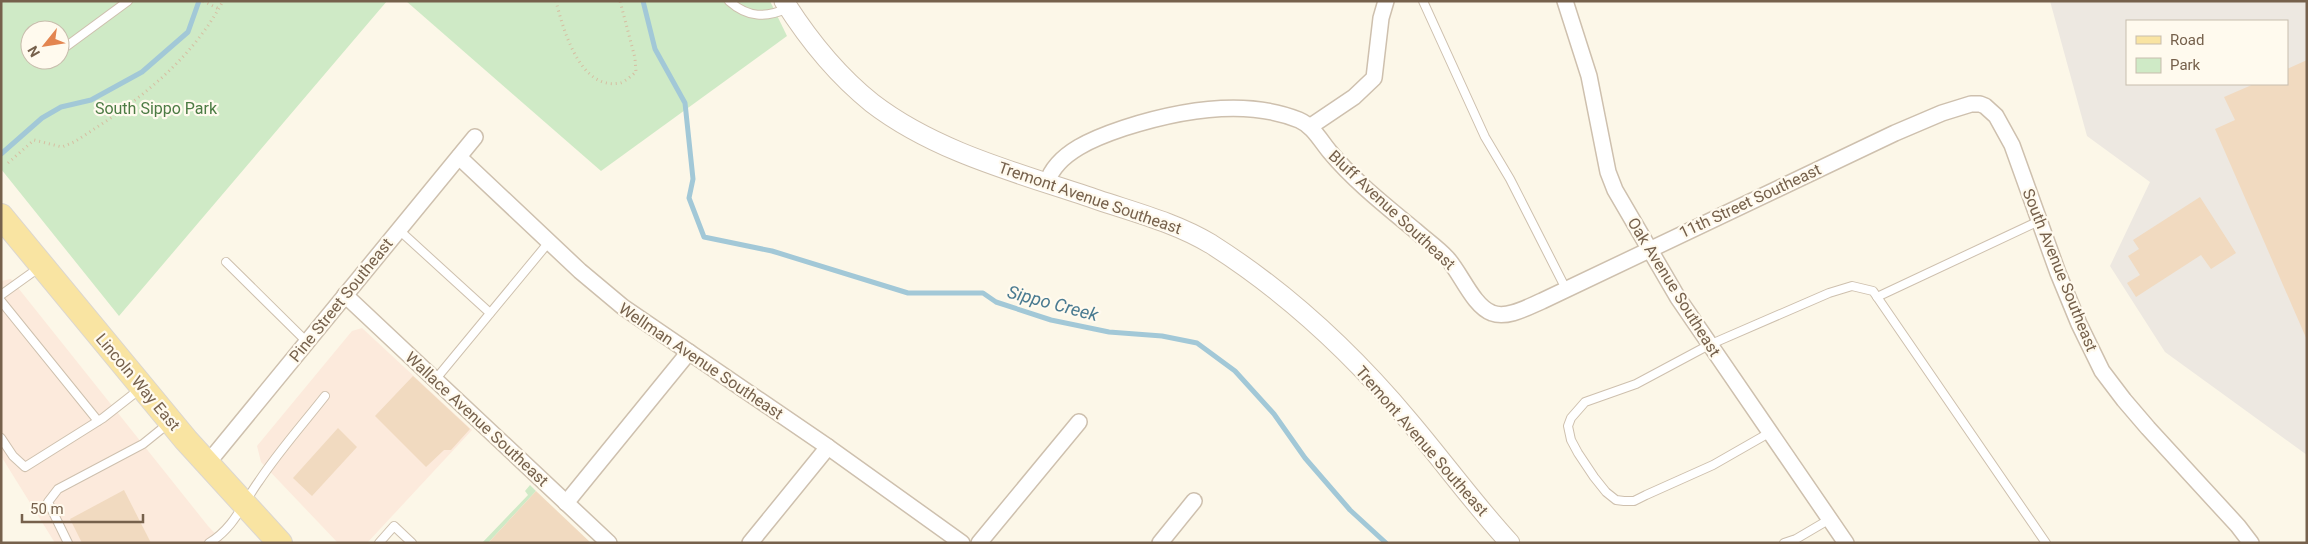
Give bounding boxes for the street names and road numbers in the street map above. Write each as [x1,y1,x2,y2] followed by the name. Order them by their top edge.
[1325,146,1459,274] street label: Bluff Avenue Southeast
[996,158,1184,238] street label: Tremont Avenue Southeast
[1676,160,1824,242] street label: 11th Street Southeast
[2019,186,2101,354] street label: South Avenue Southeast
[1623,214,1725,360] street label: Oak Avenue Southeast
[285,234,397,366] street label: Pine Street Southeast
[615,299,787,423] street label: Wellman Avenue Southeast
[92,330,184,434] street label: Lincoln Way East
[402,348,552,490] street label: Wallace Avenue Southeast
[1352,362,1492,520] street label: Tremont Avenue Southeast

